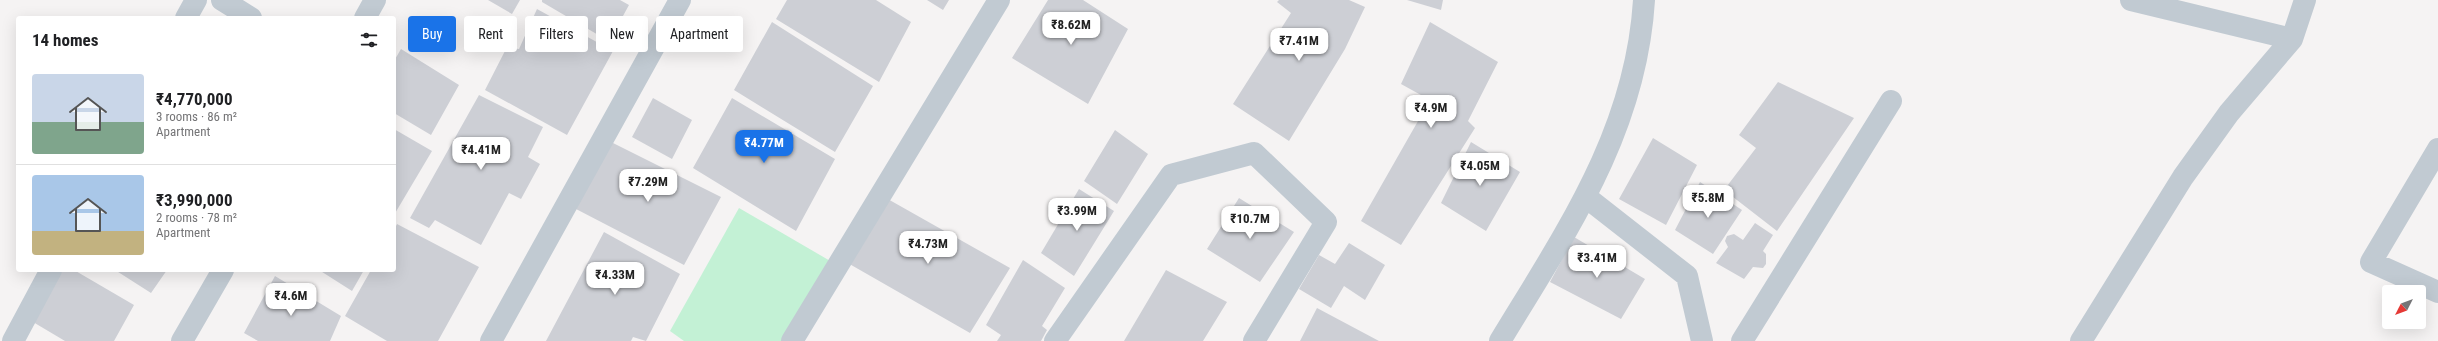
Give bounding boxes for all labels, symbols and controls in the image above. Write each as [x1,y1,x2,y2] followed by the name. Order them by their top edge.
[1038,12,1104,46] pin: ₹8.62M
[408,16,456,52] chip: Buy
[464,16,517,52] chip: Rent
[525,16,588,52] chip: Filters
[596,16,648,52] chip: New
[656,16,743,52] chip: Apartment
[1051,17,1091,32] text: ₹8.62M
[1266,28,1332,62] pin: ₹7.41M
[358,29,380,51] icon: filters
[32,30,98,50] text: 14 homes
[1279,33,1319,48] text: ₹7.41M
[156,89,233,109] text: ₹4,770,000
[64,90,112,138] icon: home
[1403,95,1459,129] pin: ₹4.9M
[1415,100,1447,115] text: ₹4.9M
[156,109,237,124] text: 3 rooms · 86 m²
[156,124,210,139] text: Apartment
[731,130,797,164] pin: ₹4.77M
[744,135,784,150] text: ₹4.77M
[448,137,514,171] pin: ₹4.41M
[461,142,501,157] text: ₹4.41M
[1447,153,1513,187] pin: ₹4.05M
[1460,158,1500,173] text: ₹4.05M
[615,169,681,203] pin: ₹7.29M
[628,174,668,189] text: ₹7.29M
[1680,185,1736,219] pin: ₹5.8M
[156,190,233,210] text: ₹3,990,000
[1692,190,1724,205] text: ₹5.8M
[64,191,112,239] icon: home
[1044,198,1110,232] pin: ₹3.99M
[1057,203,1097,218] text: ₹3.99M
[1217,206,1283,240] pin: ₹10.7M
[156,210,237,225] text: 2 rooms · 78 m²
[1230,211,1270,226] text: ₹10.7M
[156,225,210,240] text: Apartment
[895,231,961,265] pin: ₹4.73M
[908,236,948,251] text: ₹4.73M
[1564,245,1630,279] pin: ₹3.41M
[1577,250,1617,265] text: ₹3.41M
[582,262,648,296] pin: ₹4.33M
[595,267,635,282] text: ₹4.33M
[263,283,319,317] pin: ₹4.6M
[2382,285,2426,329] north arrow
[2382,285,2426,329] map controls
[275,288,307,303] text: ₹4.6M

